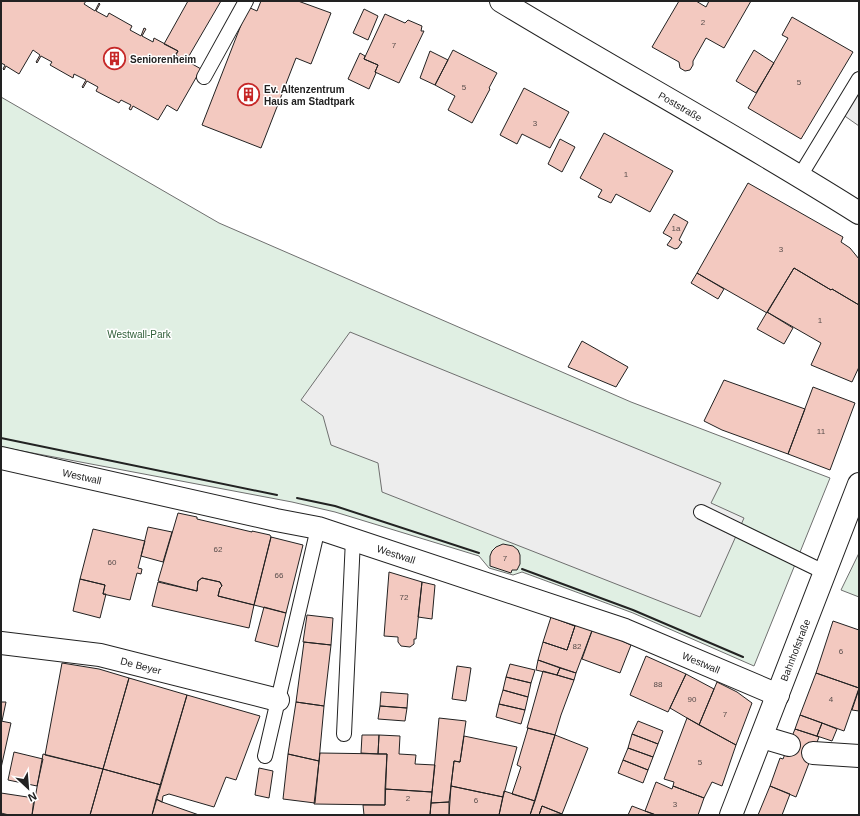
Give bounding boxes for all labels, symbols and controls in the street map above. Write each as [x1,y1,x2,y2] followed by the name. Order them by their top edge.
[701,18,706,27] house number: 2
[392,41,397,50] house number: 7
[102,46,128,72] building icon: Seniorenheim
[130,54,196,65] place label: Seniorenheim
[797,78,802,87] house number: 5
[235,82,261,108] building icon: Ev. Altenzentrum Haus am Stadtpark
[462,83,467,92] house number: 5
[264,84,355,107] place label: Ev. Altenzentrum Haus am Stadtpark
[657,89,705,123] street label: Poststraße
[533,119,538,128] house number: 3
[624,170,629,179] house number: 1
[672,224,681,233] house number: 1a
[779,245,784,254] house number: 3
[818,316,823,325] house number: 1
[107,329,172,340] park label: Westwall-Park
[817,427,826,436] house number: 11
[61,467,103,486] street label: Westwall
[375,542,417,565] street label: Westwall
[214,545,223,554] house number: 62
[503,554,508,563] house number: 7
[108,558,117,567] house number: 60
[275,571,284,580] house number: 66
[400,593,409,602] house number: 72
[778,617,812,683] street label: Bahnhofstraße
[573,642,582,651] house number: 82
[839,647,844,656] house number: 6
[681,650,722,675] street label: Westwall
[119,655,163,676] street label: De Beyer
[654,680,663,689] house number: 88
[688,695,697,704] house number: 90
[829,695,834,704] house number: 4
[723,710,728,719] house number: 7
[698,758,703,767] house number: 5
[8,768,48,808] north arrow
[26,790,39,804] text: N
[406,794,411,803] house number: 2
[474,796,479,805] house number: 6
[673,800,678,809] house number: 3

